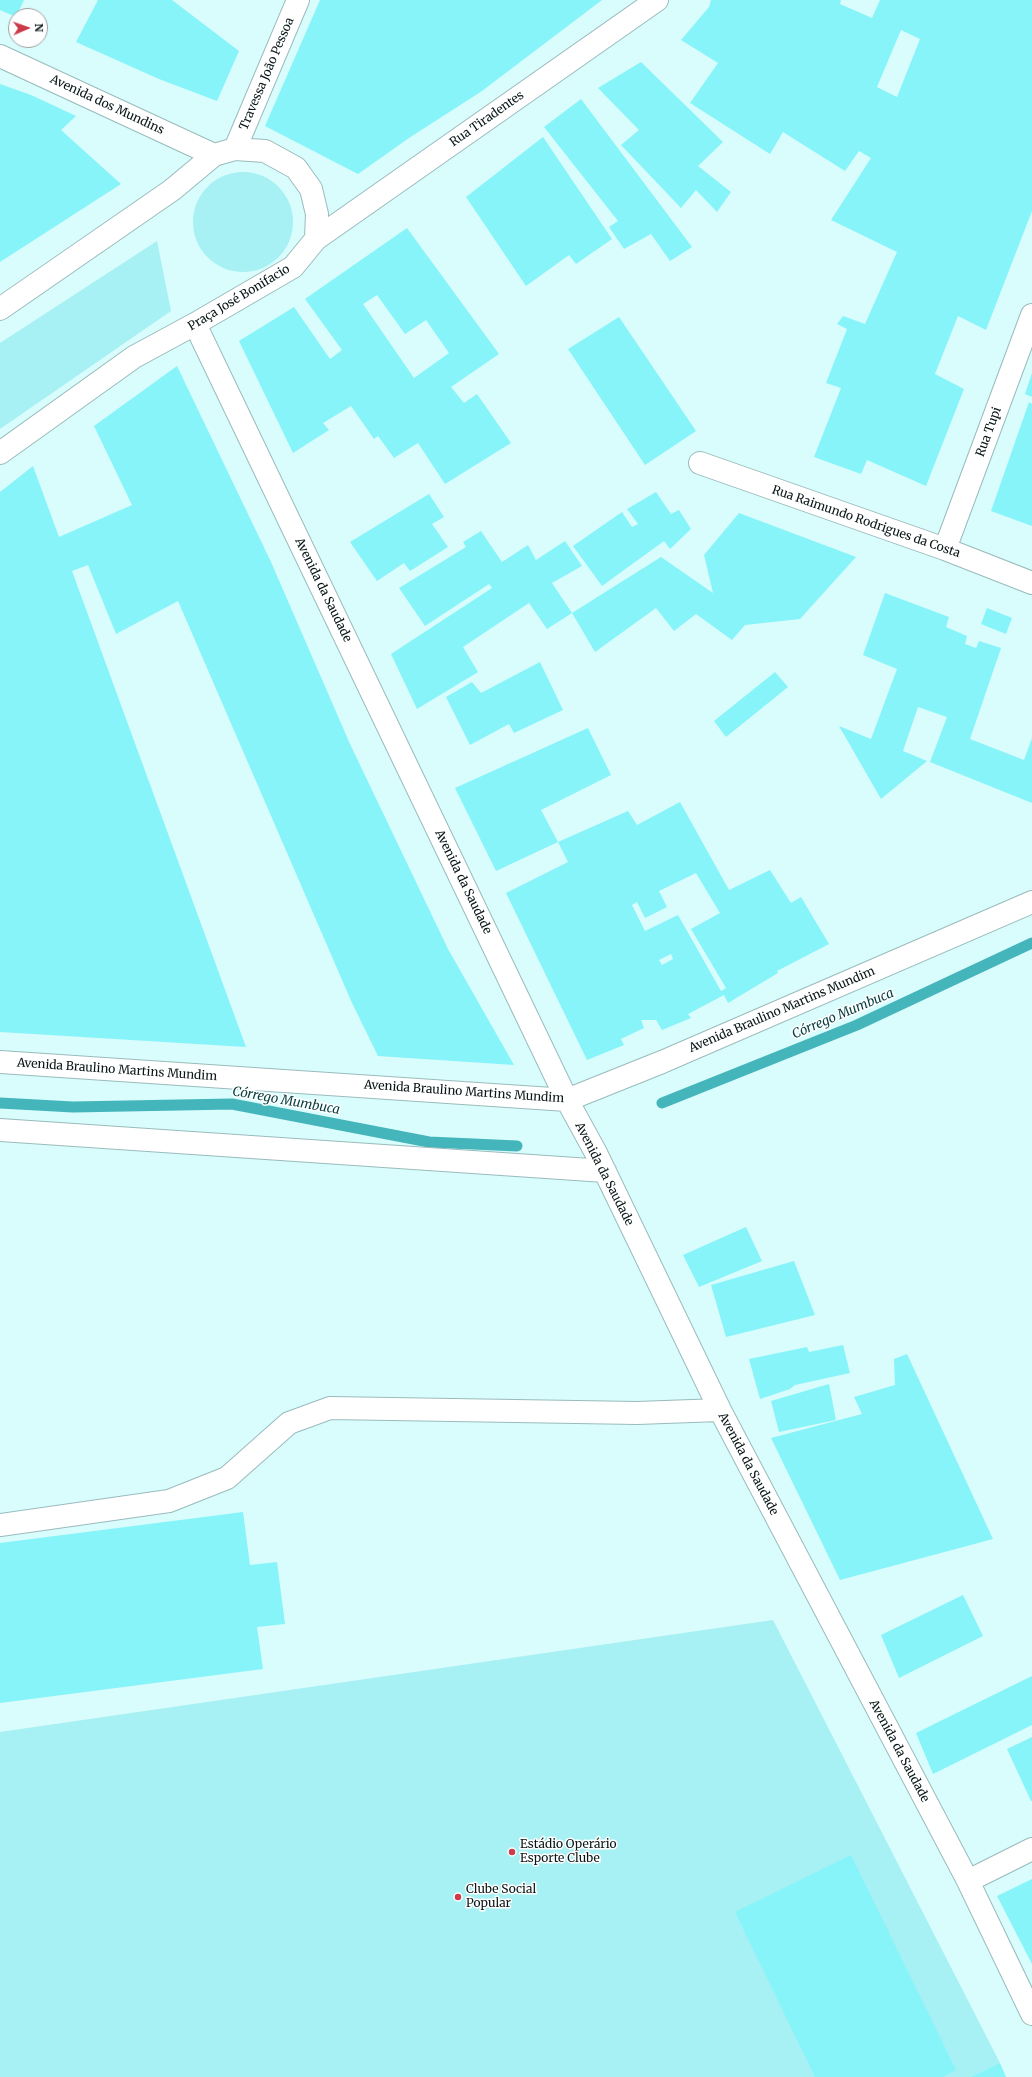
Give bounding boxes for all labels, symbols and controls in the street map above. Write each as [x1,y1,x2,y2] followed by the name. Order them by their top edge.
[8,8,48,48] north arrow
[237,15,297,133] street label: Travessa João Pessoa
[32,23,46,32] text: N
[48,72,166,138] street label: Avenida dos Mundins
[447,88,527,150] street label: Rua Tiradentes
[186,262,292,334] street label: Praça José Bonifacio
[973,405,1005,459] street label: Rua Tupi
[770,483,962,561] street label: Rua Raimundo Rodrigues da Costa
[291,536,355,644] street label: Avenida da Saudade
[431,828,495,936] street label: Avenida da Saudade
[687,964,877,1056] street label: Avenida Braulino Martins Mundim
[790,986,896,1042] water label: Córrego Mumbuca
[16,1056,218,1084] street label: Avenida Braulino Martins Mundim
[363,1078,565,1106] street label: Avenida Braulino Martins Mundim
[231,1084,341,1118] water label: Córrego Mumbuca
[572,1120,636,1228] street label: Avenida da Saudade
[715,1410,781,1518] street label: Avenida da Saudade
[866,1697,932,1805] street label: Avenida da Saudade
[520,1838,617,1866] place label: Estádio Operário Esporte Clube
[507,1847,517,1857] marker: Estádio Operário Esporte Clube
[466,1883,536,1911] place label: Clube Social Popular
[453,1892,463,1902] marker: Clube Social Popular

